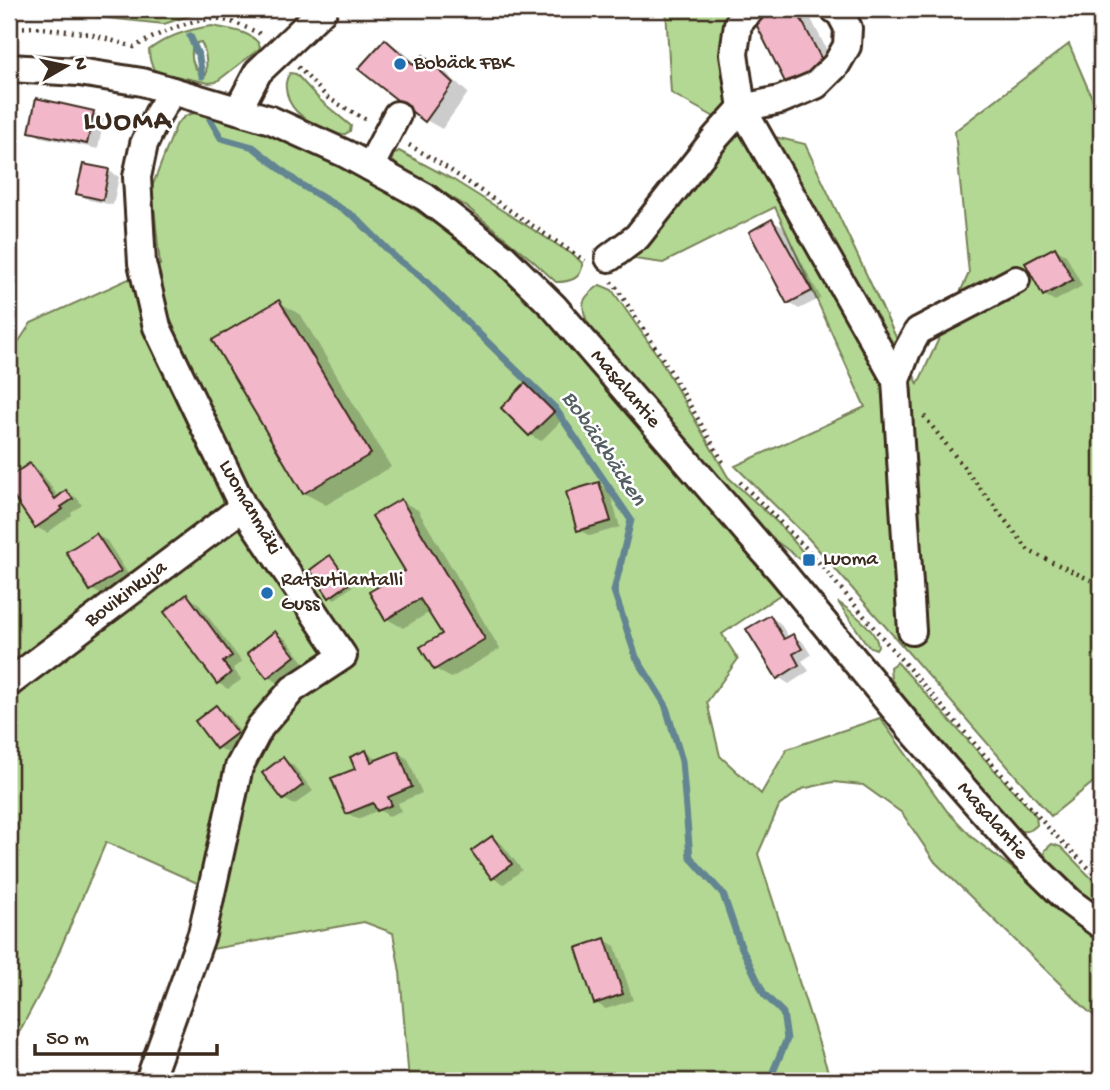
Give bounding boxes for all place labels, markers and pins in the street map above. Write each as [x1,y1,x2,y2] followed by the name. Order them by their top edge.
[413,52,515,77] place label: Bobäck FBK
[392,56,408,72] marker: Bobäck FBK
[823,548,879,573] place label: Luoma
[801,552,817,568] marker: Luoma
[281,569,403,618] place label: Ratsutilantalli Guss
[259,585,275,601] marker: Ratsutilantalli Guss

